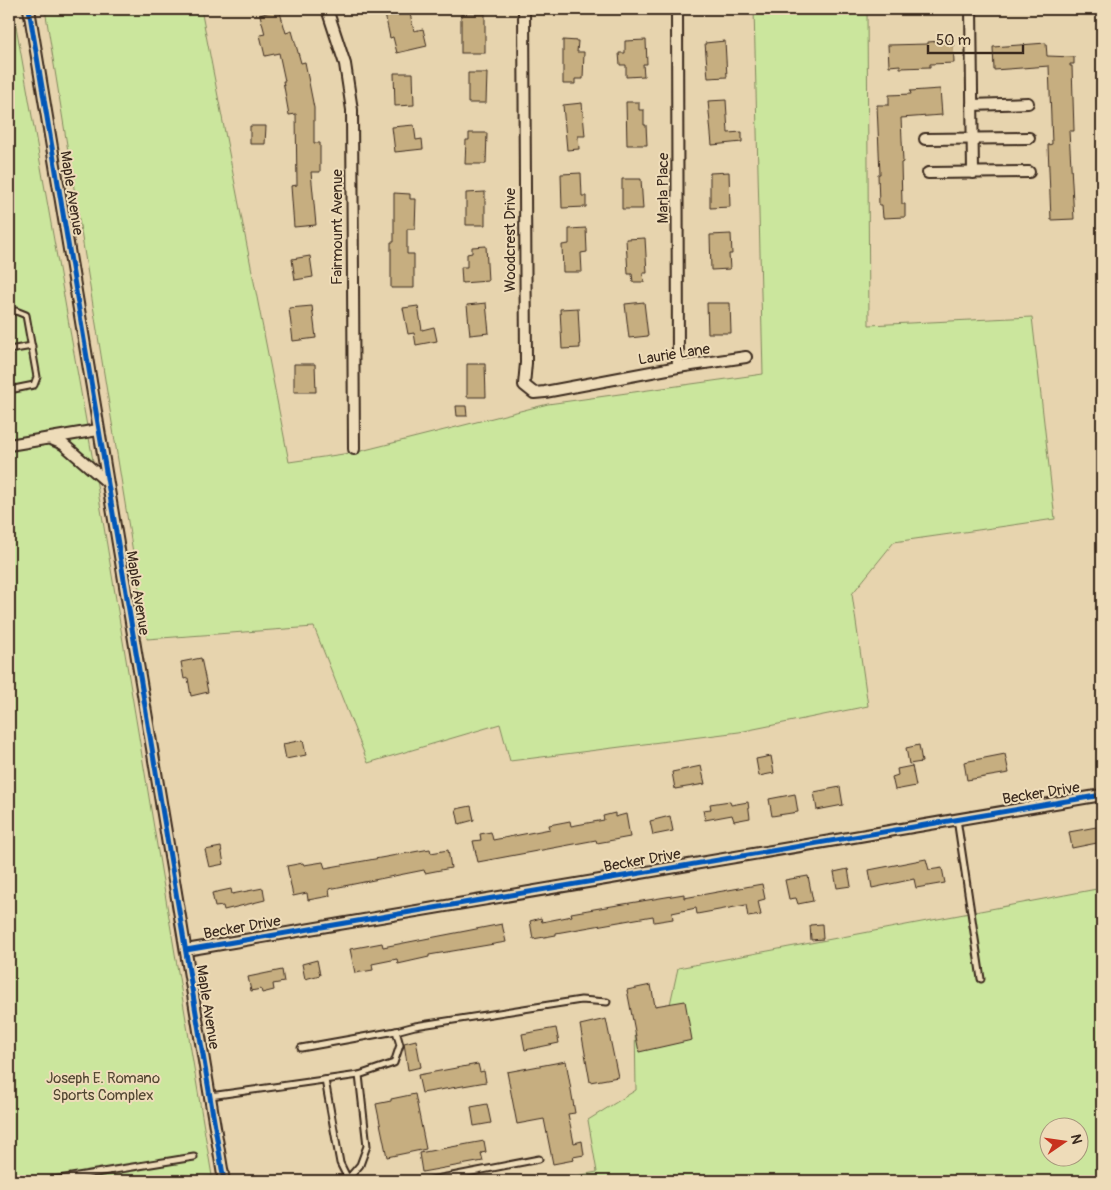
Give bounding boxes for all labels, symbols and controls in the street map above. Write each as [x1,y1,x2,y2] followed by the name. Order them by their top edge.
[928,22,1024,54] scale bar
[936,31,971,50] text: 50 m
[55,150,88,237] street label: Maple Avenue
[654,152,673,223] street label: Marla Place
[328,169,347,285] street label: Fairmount Avenue
[501,187,520,292] street label: Woodcrest Drive
[637,339,712,370] street label: Laurie Lane
[121,550,154,637] street label: Maple Avenue
[1001,778,1082,809] street label: Becker Drive
[602,844,683,877] street label: Becker Drive
[202,911,283,944] street label: Becker Drive
[191,964,224,1051] street label: Maple Avenue
[46,1069,160,1105] park label: Joseph E. Romano Sports Complex
[1038,1118,1088,1168] north arrow
[1067,1133,1086,1146] text: N

